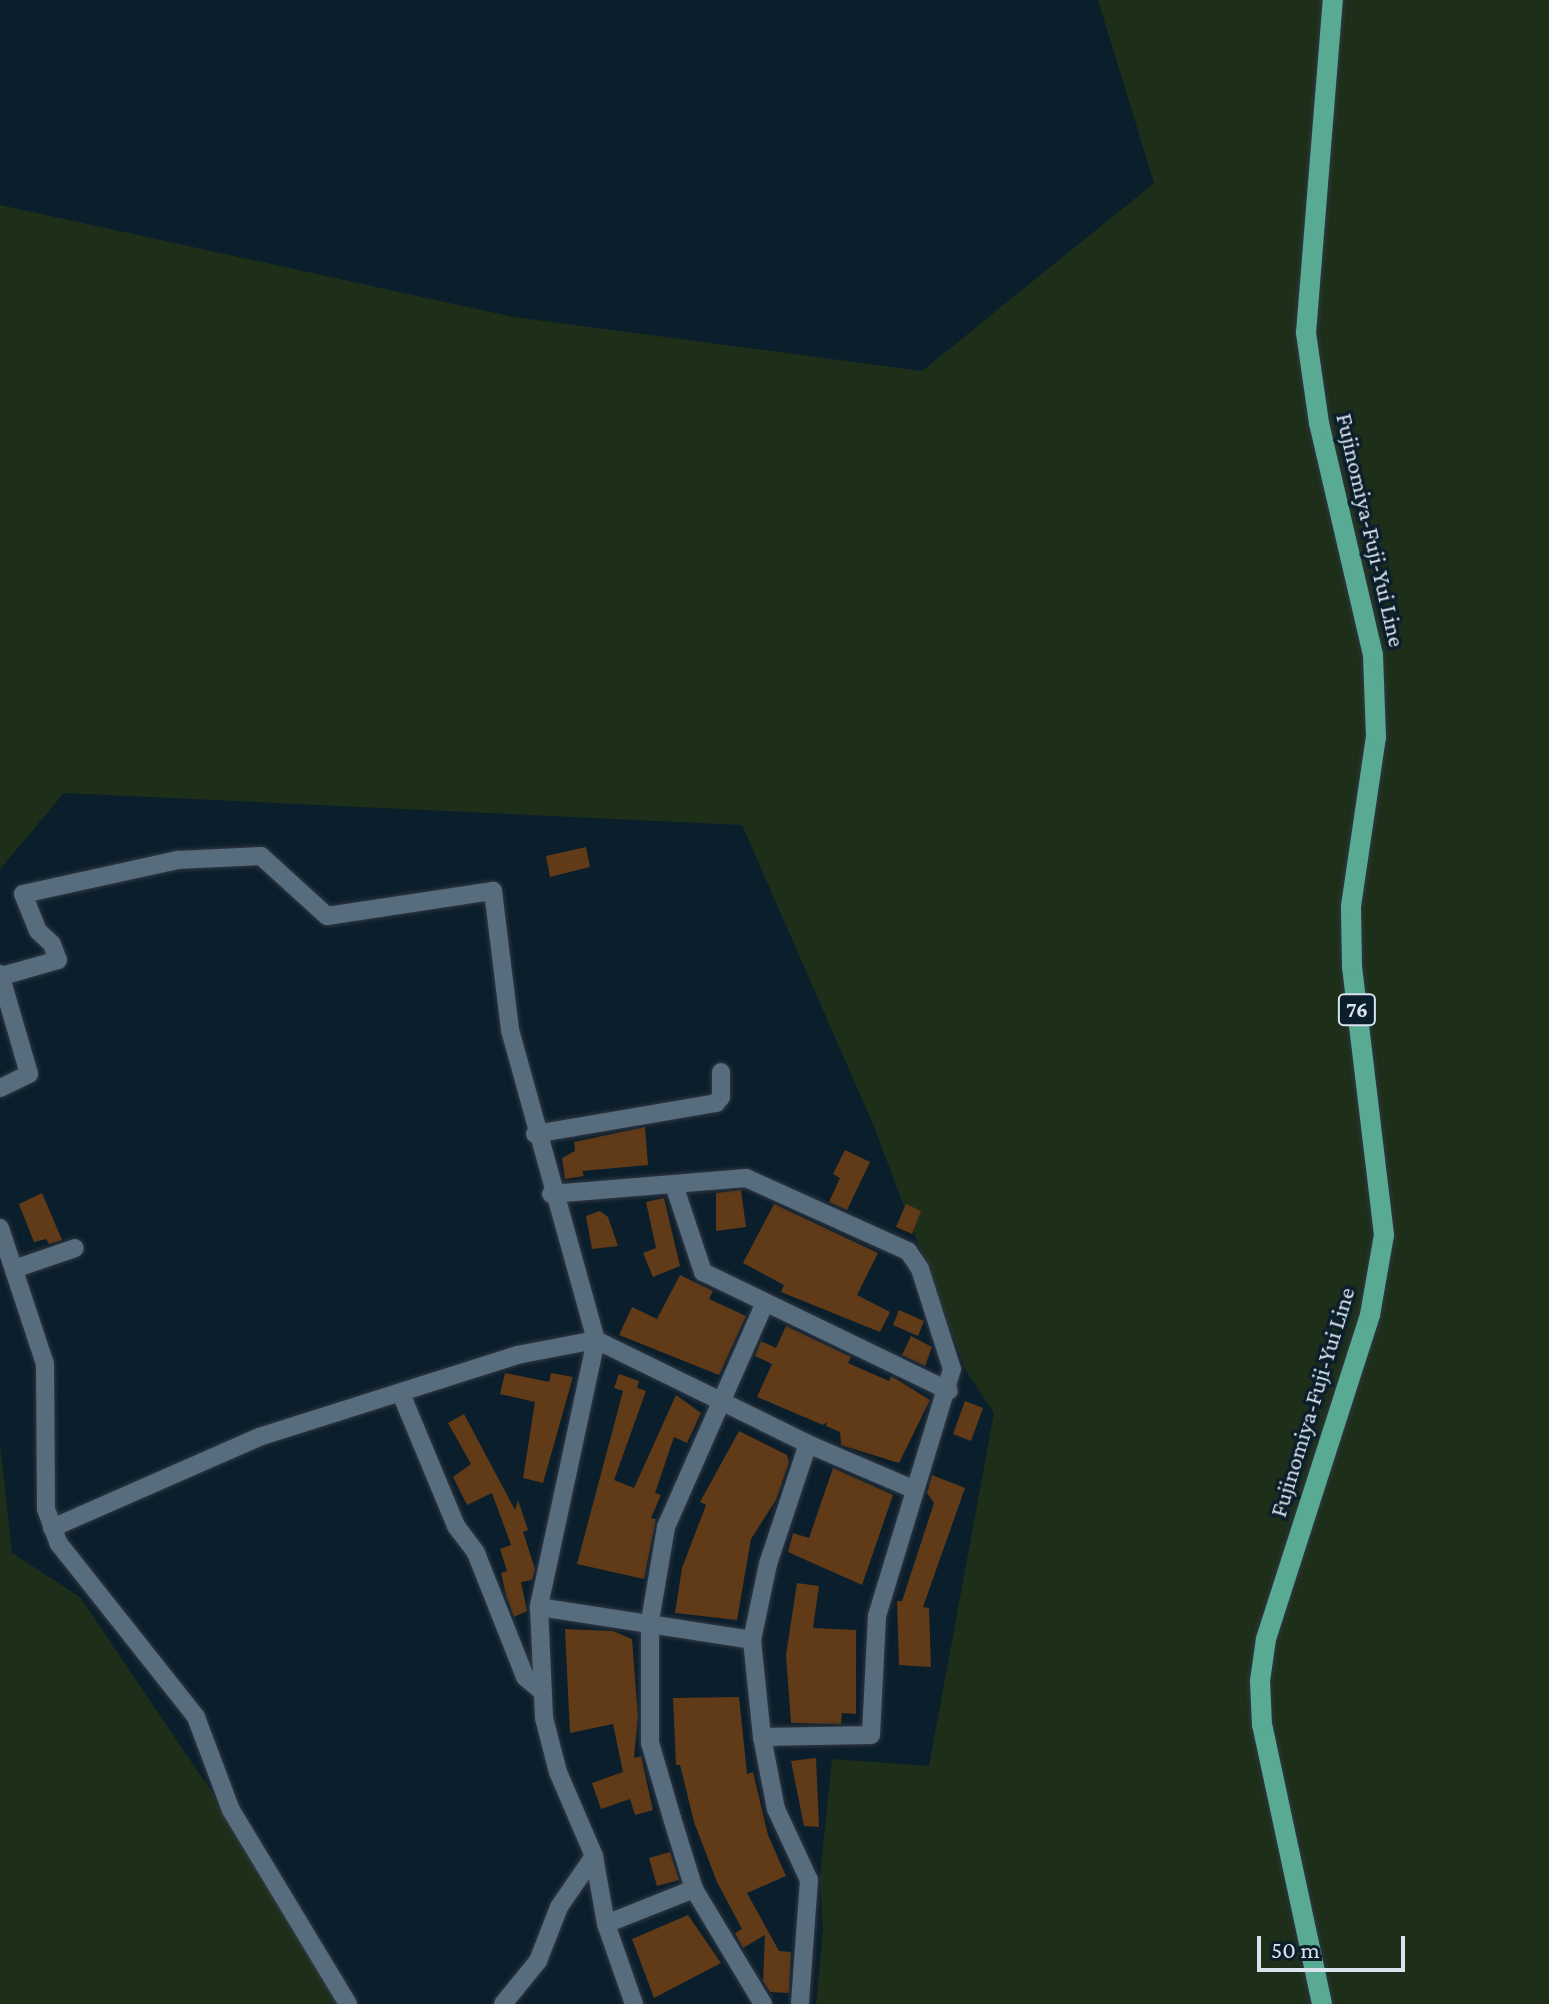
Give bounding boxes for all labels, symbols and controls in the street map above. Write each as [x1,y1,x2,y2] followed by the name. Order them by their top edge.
[1330,410,1412,650] street label: Fujinomiya-Fuji-Yui Line
[1337,992,1377,1028] road number: 76
[1263,1284,1361,1520] street label: Fujinomiya-Fuji-Yui Line
[1261,1920,1409,1970] scale bar
[1271,1936,1320,1963] text: 50 m

